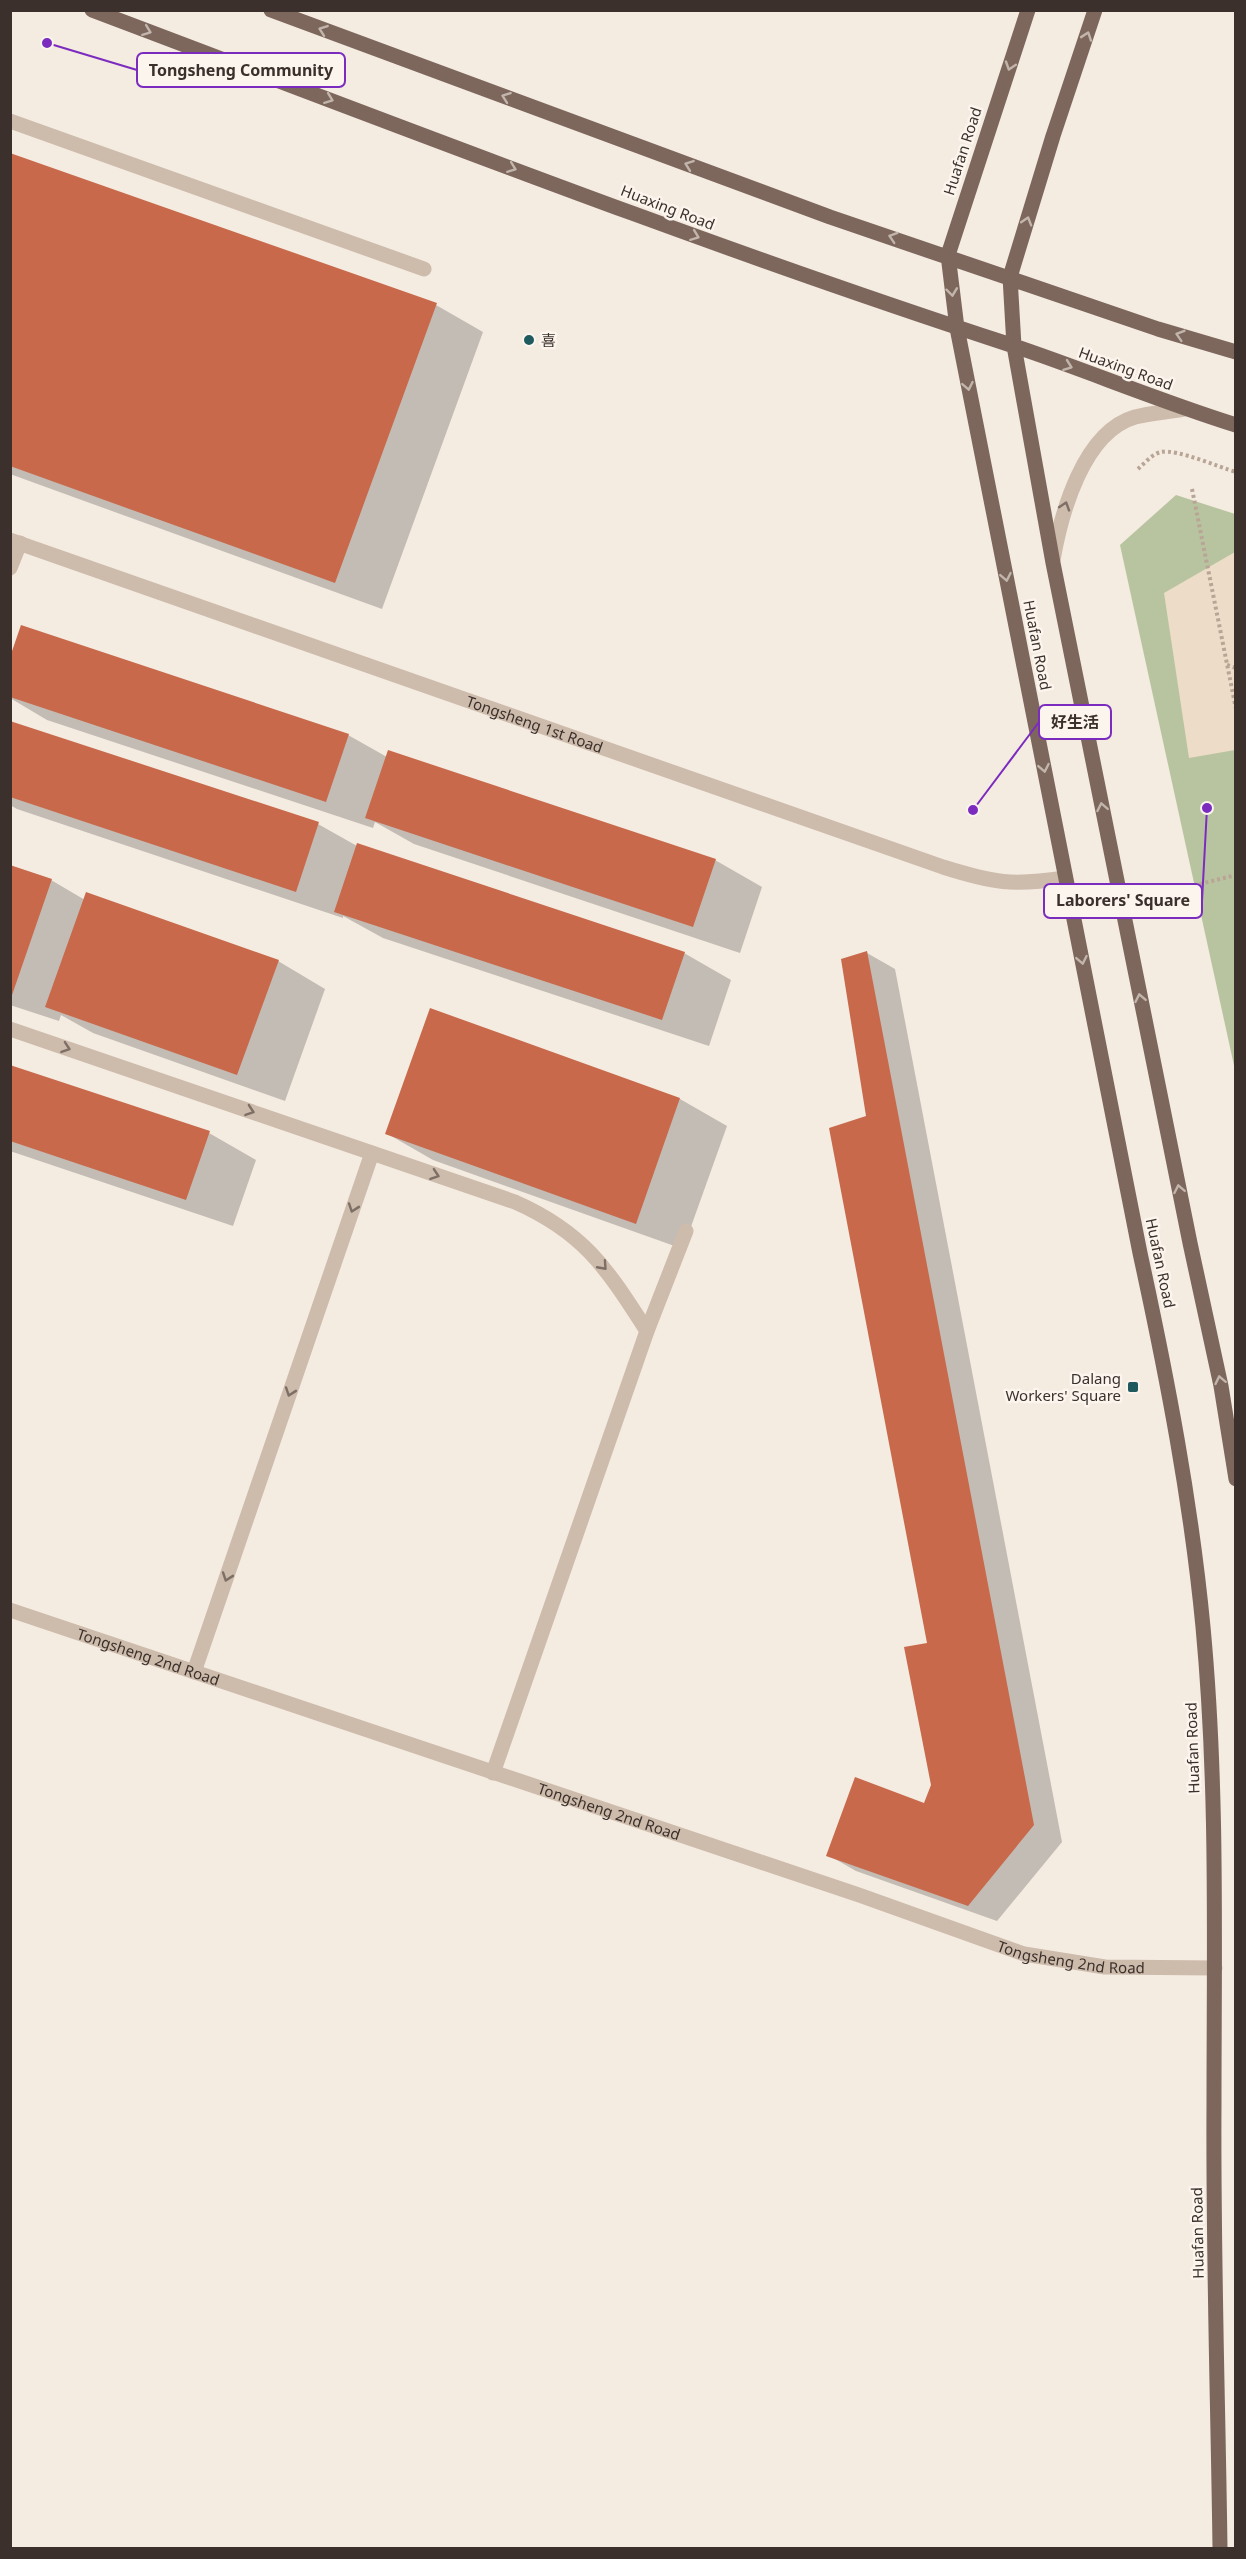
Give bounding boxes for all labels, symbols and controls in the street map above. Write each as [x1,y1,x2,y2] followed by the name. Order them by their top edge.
[141,24,152,36] one-way arrow
[319,24,329,37] one-way arrow
[1079,31,1092,41] one-way arrow
[137,53,345,87] callout: Tongsheng Community
[149,59,334,81] text: Tongsheng Community
[1004,60,1017,71] one-way arrow
[324,92,334,105] one-way arrow
[501,92,512,105] one-way arrow
[938,104,986,198] street label: Huafan Road
[506,160,517,173] one-way arrow
[684,160,695,172] one-way arrow
[618,180,718,234] street label: Huaxing Road
[1020,216,1032,227] one-way arrow
[689,229,700,241] one-way arrow
[888,232,899,245] one-way arrow
[946,287,958,296] one-way arrow
[541,330,556,350] place label: 喜
[1175,330,1186,342] one-way arrow
[522,333,536,347] marker: 喜
[1076,342,1176,394] street label: Huaxing Road
[1063,359,1073,372] one-way arrow
[961,380,974,390] one-way arrow
[1058,501,1071,512] one-way arrow
[999,572,1012,582] one-way arrow
[1019,598,1057,692] street label: Huafan Road
[464,691,606,757] street label: Tongsheng 1st Road
[1039,705,1111,739] callout: 好生活
[1051,711,1099,733] text: 好生活
[1037,763,1050,773] one-way arrow
[1096,802,1109,812] one-way arrow
[1044,884,1202,918] callout: Laborers' Square
[1056,889,1190,911] text: Laborers' Square
[1075,954,1088,964] one-way arrow
[1134,993,1147,1003] one-way arrow
[60,1041,71,1054] one-way arrow
[245,1104,255,1117] one-way arrow
[429,1167,440,1180] one-way arrow
[1173,1184,1186,1194] one-way arrow
[348,1202,360,1213] one-way arrow
[1142,1216,1180,1310] street label: Huafan Road
[596,1259,607,1270] one-way arrow
[1005,1368,1121,1405] place label: Dalang Workers' Square
[1214,1375,1227,1385] one-way arrow
[1126,1380,1140,1394] marker: Dalang Workers' Square
[285,1387,297,1397] one-way arrow
[221,1571,234,1582] one-way arrow
[74,1623,222,1690] street label: Tongsheng 2nd Road
[1180,1702,1204,1794] street label: Huafan Road
[535,1778,683,1844] street label: Tongsheng 2nd Road
[995,1935,1145,1977] street label: Tongsheng 2nd Road
[1186,2187,1208,2279] street label: Huafan Road

